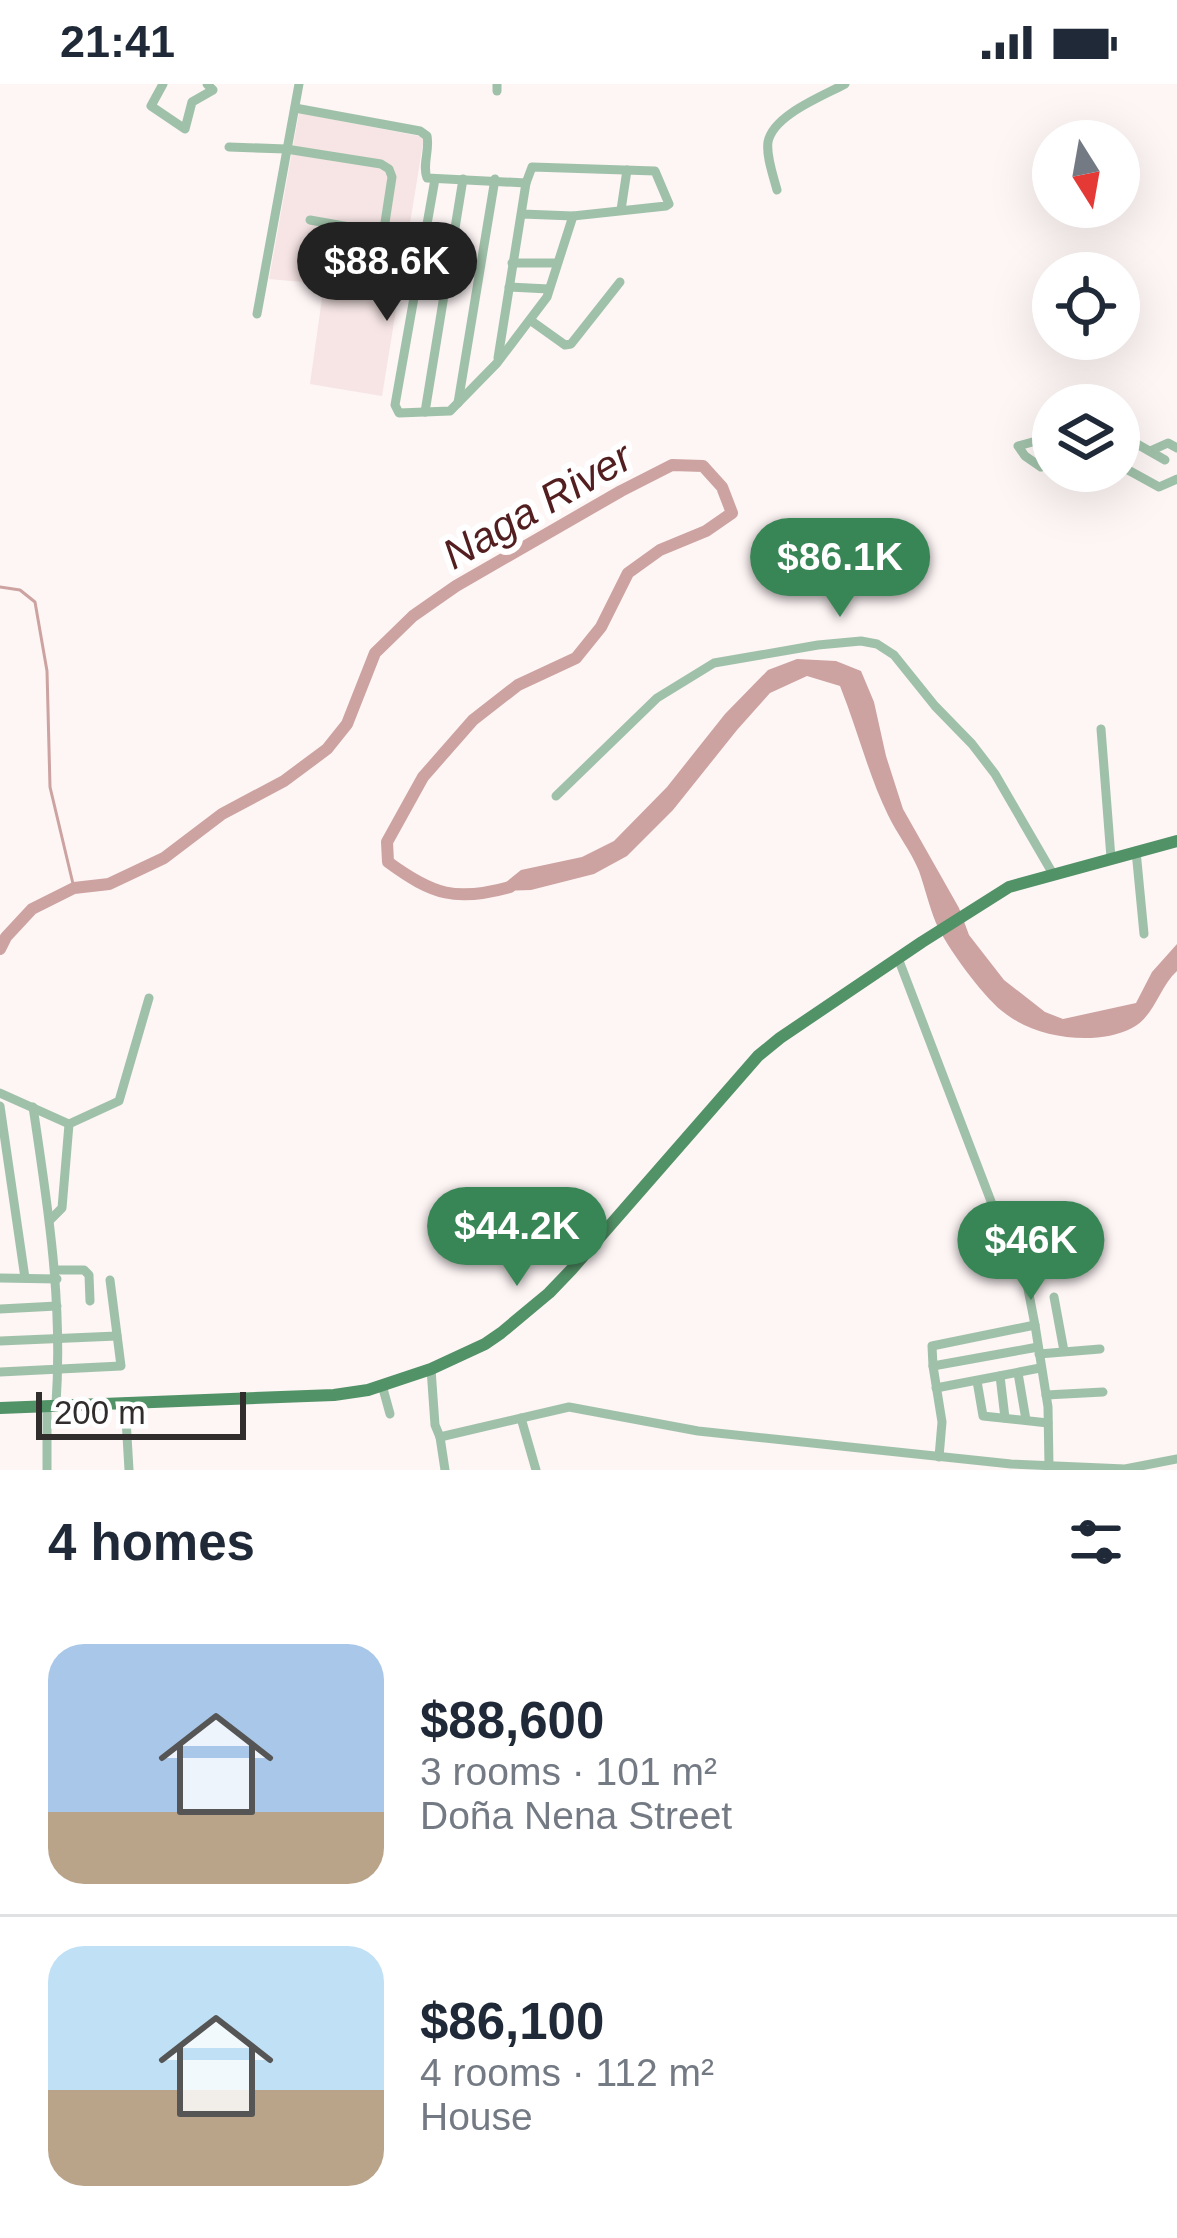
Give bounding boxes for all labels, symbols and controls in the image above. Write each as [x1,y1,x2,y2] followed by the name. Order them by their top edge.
[60,16,175,67] text: 21:41
[1032,120,1140,228] north arrow
[1032,120,1140,492] map controls
[289,222,485,324] pin: $88.6K
[324,239,450,282] text: $88.6K
[1032,252,1140,360] button: locate
[1032,384,1140,492] button: layers
[435,432,642,578] water label: Naga River
[742,518,938,620] pin: $86.1K
[777,535,903,578] text: $86.1K
[419,1187,615,1289] pin: $44.2K
[960,1201,1102,1303] pin: $46K
[454,1204,580,1247] text: $44.2K
[984,1218,1078,1261] text: $46K
[36,1386,246,1439] scale bar
[54,1394,146,1431] text: 200 m
[1063,1509,1129,1575] icon: filters
[48,1514,255,1571] text: 4 homes
[144,1692,288,1836] icon: home
[420,1692,604,1749] text: $88,600
[420,1750,717,1793] text: 3 rooms · 101 m²
[420,1794,732,1837] text: Doña Nena Street
[420,1993,604,2050] text: $86,100
[144,1994,288,2138] icon: home
[420,2051,714,2094] text: 4 rooms · 112 m²
[420,2095,533,2138] text: House

